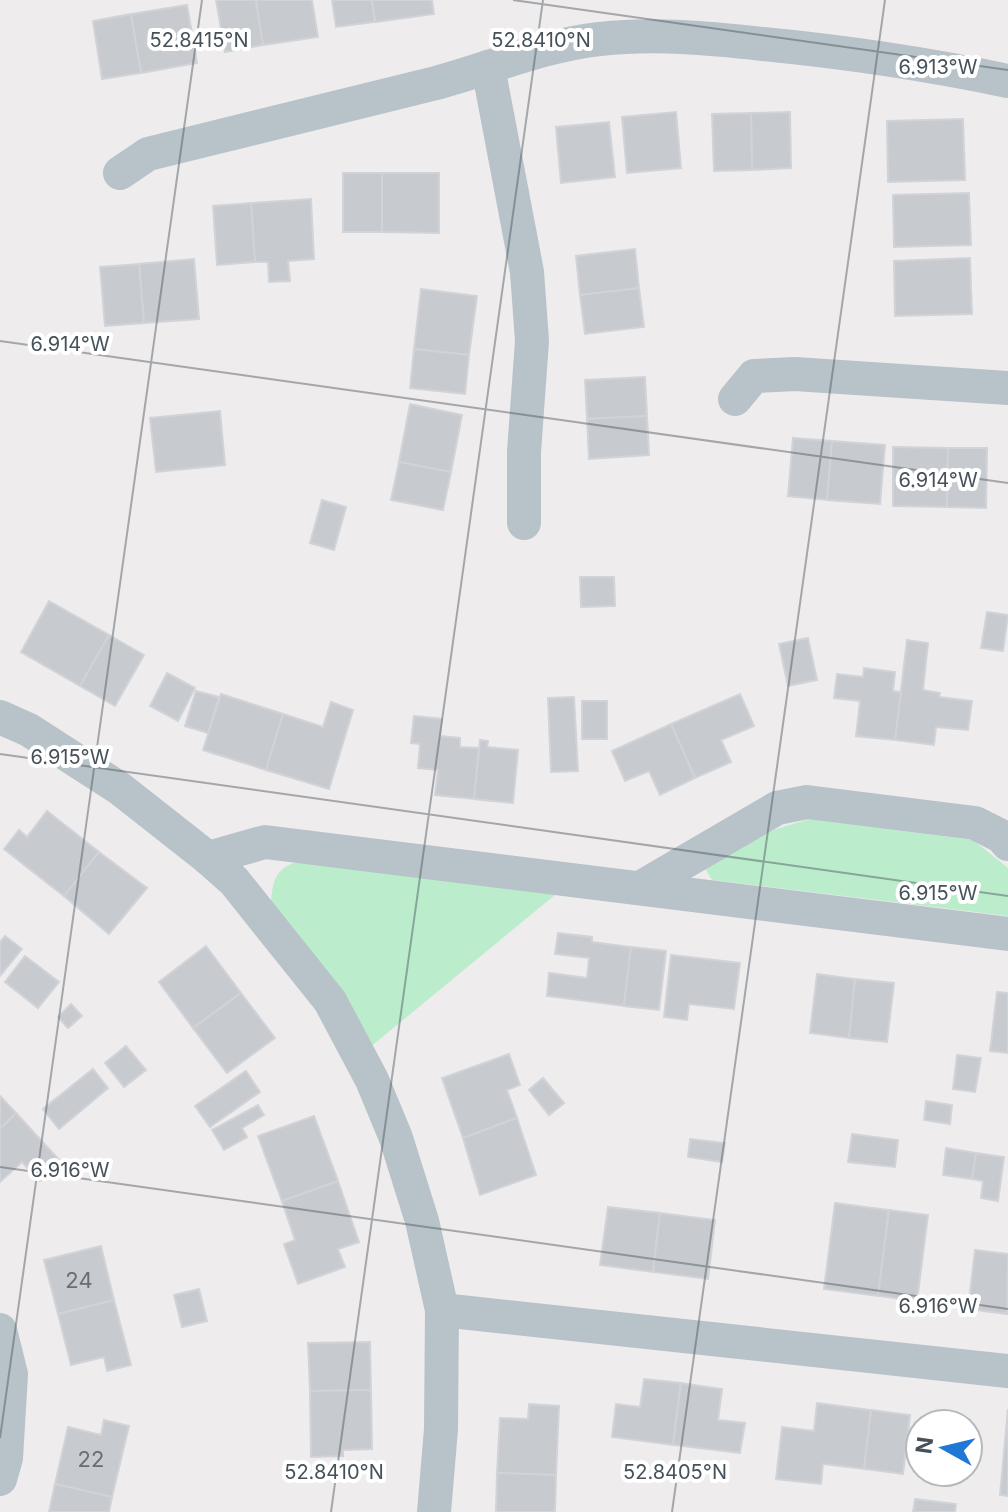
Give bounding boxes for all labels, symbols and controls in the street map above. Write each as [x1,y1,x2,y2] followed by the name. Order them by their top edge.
[149,28,249,52] text: 52.8415°N
[491,28,591,52] text: 52.8410°N
[899,55,978,79] text: 6.913°W
[30,332,110,356] text: 6.914°W
[898,468,978,492] text: 6.914°W
[31,745,110,769] text: 6.915°W
[899,881,978,905] text: 6.915°W
[30,1158,110,1182] text: 6.916°W
[65,1267,93,1293] house number: 24
[898,1294,978,1318] text: 6.916°W
[904,1408,984,1488] north arrow
[910,1435,938,1455] text: N
[78,1446,104,1472] house number: 22
[284,1460,384,1484] text: 52.8410°N
[623,1460,727,1484] text: 52.8405°N

